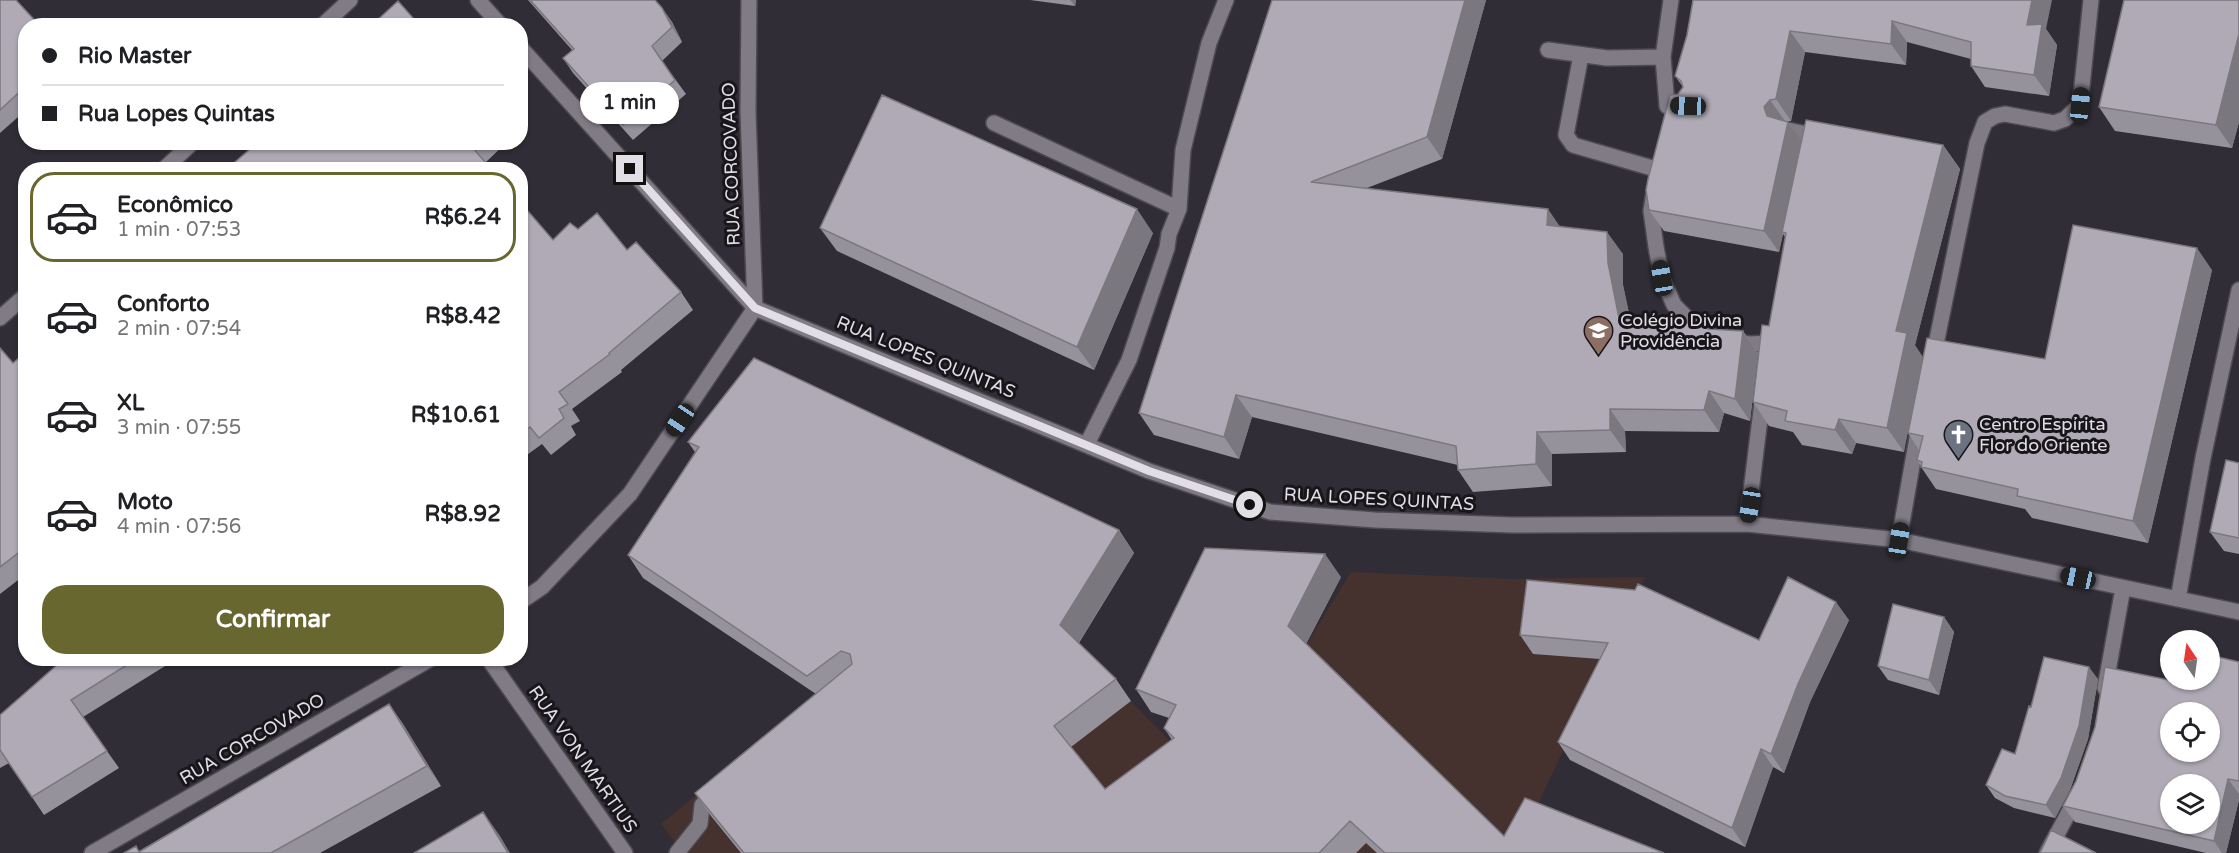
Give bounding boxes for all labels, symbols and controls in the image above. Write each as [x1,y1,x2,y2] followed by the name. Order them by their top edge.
[78,43,191,69] text: Rio Master
[580,82,680,124] callout: 1 min
[717,82,745,246] street label: RUA CORCOVADO
[2069,86,2091,124] car
[603,91,656,115] text: 1 min
[1670,96,1706,116] car
[78,101,275,127] text: Rua Lopes Quintas
[616,155,643,182] route end
[45,190,99,244] icon: car
[117,192,233,218] text: Econômico
[425,204,501,230] text: R$6.24
[117,218,241,242] text: 1 min · 07:53
[1650,259,1674,297] car
[45,289,99,343] icon: car
[117,291,210,317] text: Conforto
[425,303,501,329] text: R$8.42
[1620,309,1742,352] place label: Colégio Divina Providência
[833,311,1019,403] street label: RUA LOPES QUINTAS
[1583,314,1615,356] school or university icon: Colégio Divina Providência
[117,317,241,341] text: 2 min · 07:54
[45,388,99,442] icon: car
[117,390,144,416] text: XL
[662,400,698,440] car
[411,402,501,428] text: R$10.61
[1979,413,2108,456] place label: Centro Espírita Flor do Oriente
[117,416,241,440] text: 3 min · 07:55
[1942,418,1974,460] church icon: Centro Espírita Flor do Oriente
[1283,483,1475,515] street label: RUA LOPES QUINTAS
[1738,486,1762,524] car
[45,487,99,541] icon: car
[117,489,173,515] text: Moto
[1236,491,1263,518] route start
[425,501,501,527] text: R$8.92
[117,515,241,539] text: 4 min · 07:56
[1887,521,1911,559] car
[2059,565,2097,591] car
[42,585,504,654] button: Confirmar
[2160,630,2220,690] north arrow
[2160,630,2220,834] map controls
[524,681,642,837] street label: RUA VON MARTIUS
[176,689,328,789] street label: RUA CORCOVADO
[2160,702,2220,762] button: locate
[2160,774,2220,834] button: layers

